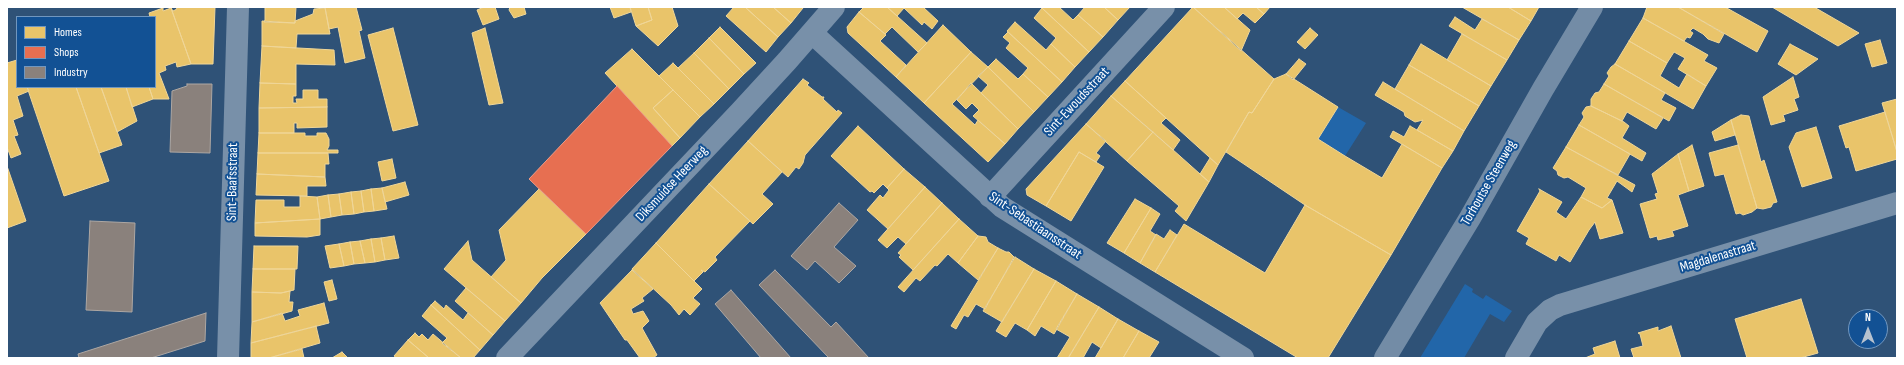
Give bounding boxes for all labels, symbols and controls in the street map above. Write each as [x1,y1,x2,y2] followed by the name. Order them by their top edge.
[16,16,156,88] legend
[54,25,82,40] text: Homes
[54,45,79,60] text: Shops
[1041,64,1113,140] street label: Sint-Ewoudsstraat
[54,65,88,80] text: Industry
[1458,137,1520,229] street label: Torhoutse Steenweg
[224,143,242,221] street label: Sint-Baafsstraat
[633,143,711,225] street label: Diksmuidse Heerweg
[985,189,1085,263] street label: Sint-Sebastiaansstraat
[1678,238,1758,276] street label: Magdalenastraat
[1848,309,1888,349] north arrow
[1865,311,1871,324] text: N

